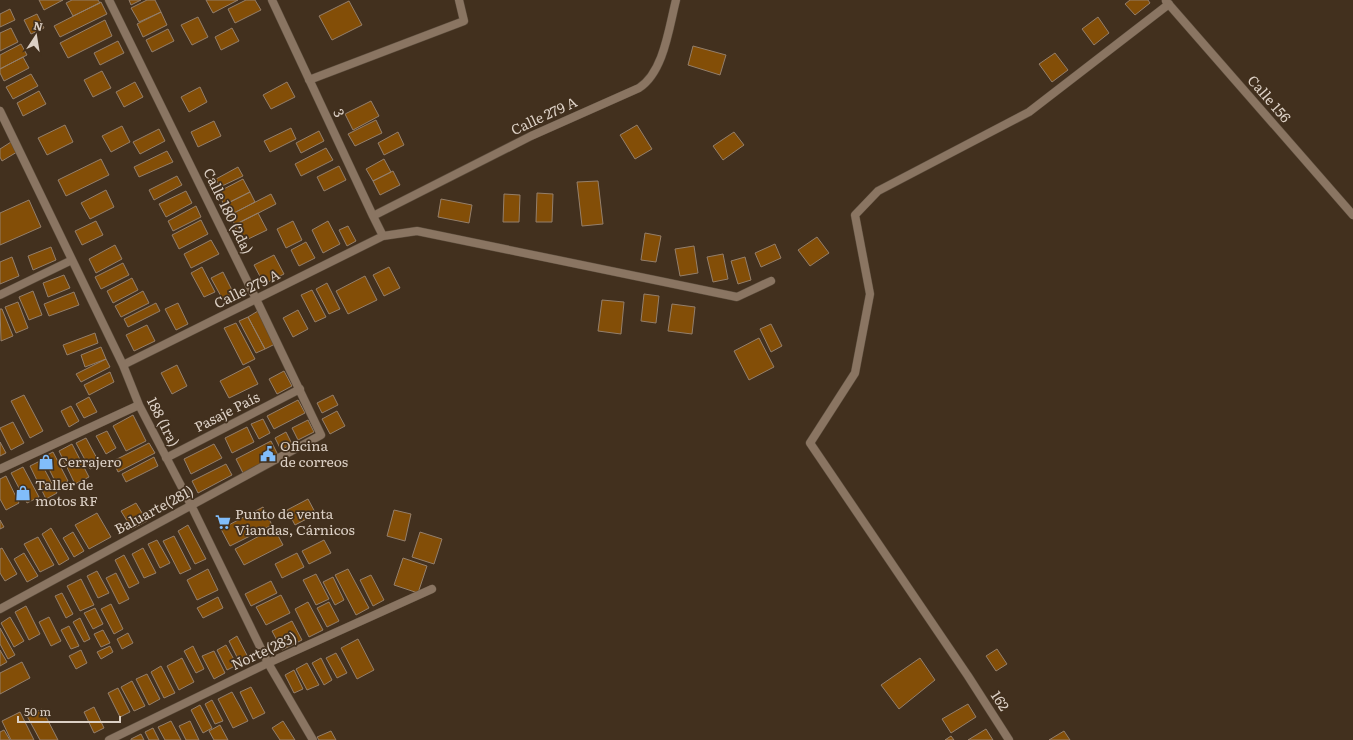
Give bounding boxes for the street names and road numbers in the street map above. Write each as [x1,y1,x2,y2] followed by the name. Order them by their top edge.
[1244,70,1296,127] street label: Calle 156
[507,91,581,139] street label: Calle 279 A
[329,105,351,120] street label: 3
[199,164,258,257] street label: Calle 180 (2da)
[210,263,283,313] street label: Calle 279 A
[190,386,263,436] street label: Pasaje País
[143,393,185,450] street label: 188 (1ra)
[111,480,197,538] street label: Baluarte(281)
[228,626,300,674] street label: Norte(283)
[987,686,1015,714] street label: 162

